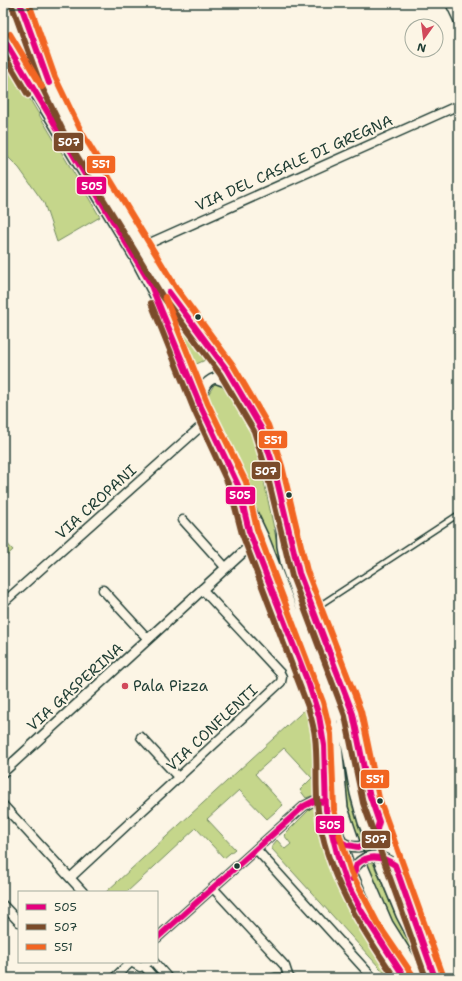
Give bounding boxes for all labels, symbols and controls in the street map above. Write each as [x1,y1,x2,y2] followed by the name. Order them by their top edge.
[404,18,444,58] north arrow
[415,39,428,56] text: N
[192,110,396,216] street label: VIA DEL CASALE DI GREGNA
[53,132,84,152] line badge: 507
[58,135,80,150] text: 507
[86,155,116,174] line badge: 551
[92,157,110,172] text: 551
[76,176,107,195] line badge: 505
[81,179,103,194] text: 505
[193,312,203,322] unlabelled marker
[258,430,288,449] line badge: 551
[264,433,282,448] text: 551
[51,460,141,544] street label: VIA CROPANI
[251,461,281,480] line badge: 507
[255,464,277,479] text: 507
[225,486,256,505] line badge: 505
[229,488,251,503] text: 505
[284,490,294,500] unlabelled marker
[23,638,127,736] street label: VIA GASPERINA
[133,676,209,696] place label: Pala Pizza
[162,680,262,776] street label: VIA CONFLENTI
[120,681,130,691] marker: Pala Pizza
[360,769,390,789] line badge: 551
[366,772,384,787] text: 551
[375,796,385,806] unlabelled marker
[315,815,345,834] line badge: 505
[319,818,341,833] text: 505
[361,830,391,849] line badge: 507
[365,832,387,847] text: 507
[232,861,242,871] unlabelled marker
[18,891,158,963] legend
[54,899,77,915] text: 505
[54,919,77,935] text: 507
[54,939,73,955] text: 551

